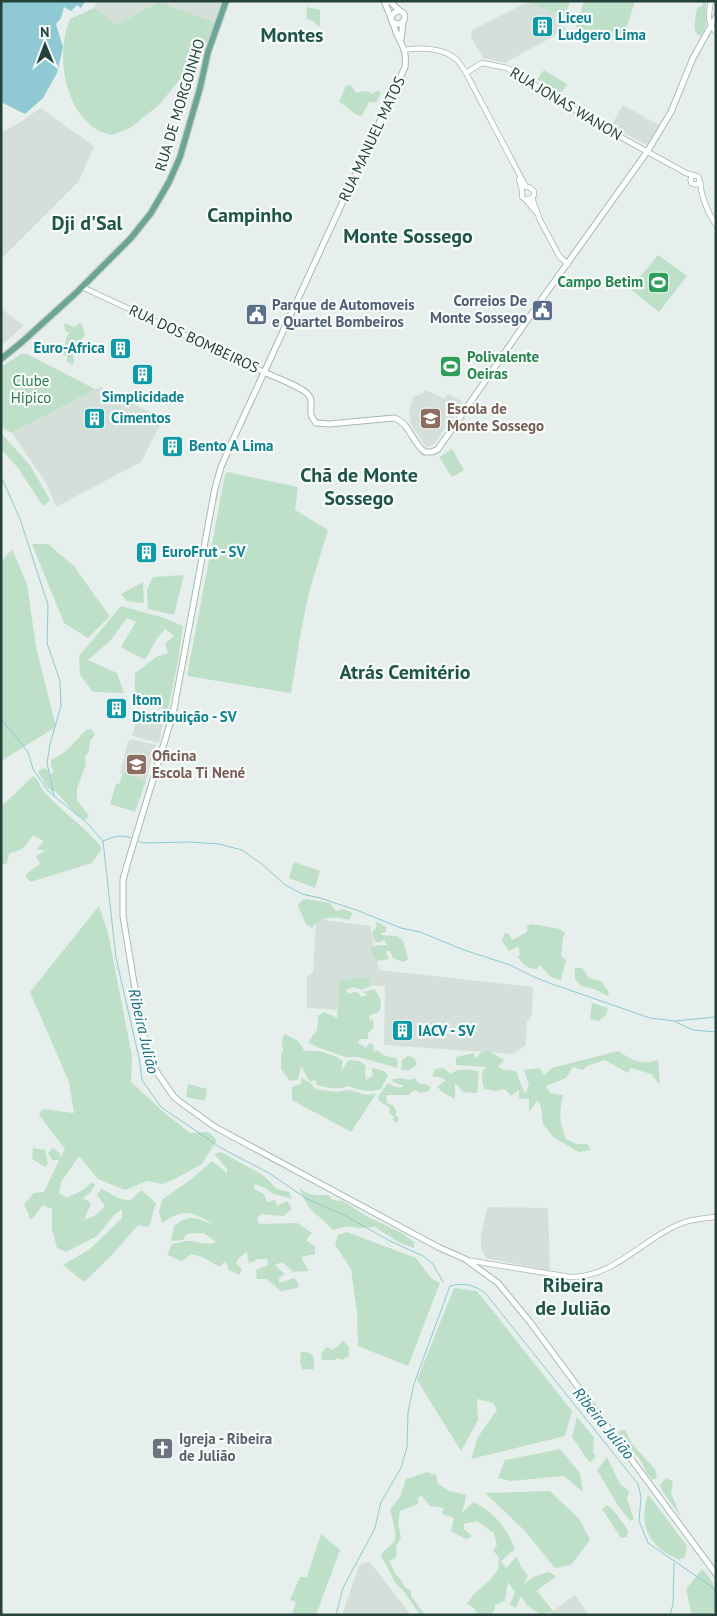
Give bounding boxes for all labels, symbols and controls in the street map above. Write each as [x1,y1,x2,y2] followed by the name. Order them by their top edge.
[558,8,646,44] place label: Liceu Ludgero Lima
[530,15,554,39] building icon: Liceu Ludgero Lima
[20,20,70,70] north arrow
[260,22,324,48] district label: Montes
[40,23,50,41] text: N
[150,36,209,173] street label: RUA DE MORGOINHO
[507,63,626,144] street label: RUA JONAS WANON
[334,73,409,204] street label: RUA MANUEL MATOS
[207,202,293,228] district label: Campinho
[52,210,123,236] district label: Dji d'Sal
[343,223,473,249] district label: Monte Sossego
[647,270,671,294] sports icon: Campo Betim
[557,272,643,291] place label: Campo Betim
[430,291,527,327] place label: Correios De Monte Sossego
[272,295,415,331] place label: Parque de Automoveis e Quartel Bombeiros
[531,298,555,322] public building icon: Correios De Monte Sossego
[126,300,262,377] street label: RUA DOS BOMBEIROS
[244,302,268,326] public building icon: Parque de Automoveis e Quartel Bombeiros
[109,336,133,360] building icon: Euro-Africa
[34,338,105,357] place label: Euro-Africa
[467,347,540,383] place label: Polivalente Oeiras
[439,354,463,378] sports icon: Polivalente Oeiras
[131,362,155,386] building icon: Simplicidade
[11,371,51,407] park label: Clube Hipico
[102,387,185,406] place label: Simplicidade
[447,399,544,435] place label: Escola de Monte Sossego
[83,406,107,430] building icon: Cimentos
[419,406,443,430] school or university icon: Escola de Monte Sossego
[111,408,171,427] place label: Cimentos
[161,434,185,458] building icon: Bento A Lima
[189,436,274,455] place label: Bento A Lima
[300,462,418,511] district label: Chã de Monte Sossego
[134,540,158,564] building icon: EuroFrut - SV
[162,542,246,561] place label: EuroFrut - SV
[340,659,471,685] district label: Atrás Cemitério
[132,690,238,726] place label: Itom Distribuição - SV
[104,697,128,721] building icon: Itom Distribuição - SV
[152,746,246,782] place label: Oficina Escola Ti Nené
[124,753,148,777] school or university icon: Oficina Escola Ti Nené
[124,986,164,1076] water label: Ribeira Julião
[390,1019,414,1043] building icon: IACV - SV
[418,1021,476,1040] place label: IACV - SV
[535,1272,611,1321] district label: Ribeira de Julião
[569,1383,639,1463] water label: Ribeira Julião
[179,1429,272,1465] place label: Igreja - Ribeira de Julião
[151,1436,175,1460] church icon: Igreja - Ribeira de Julião

